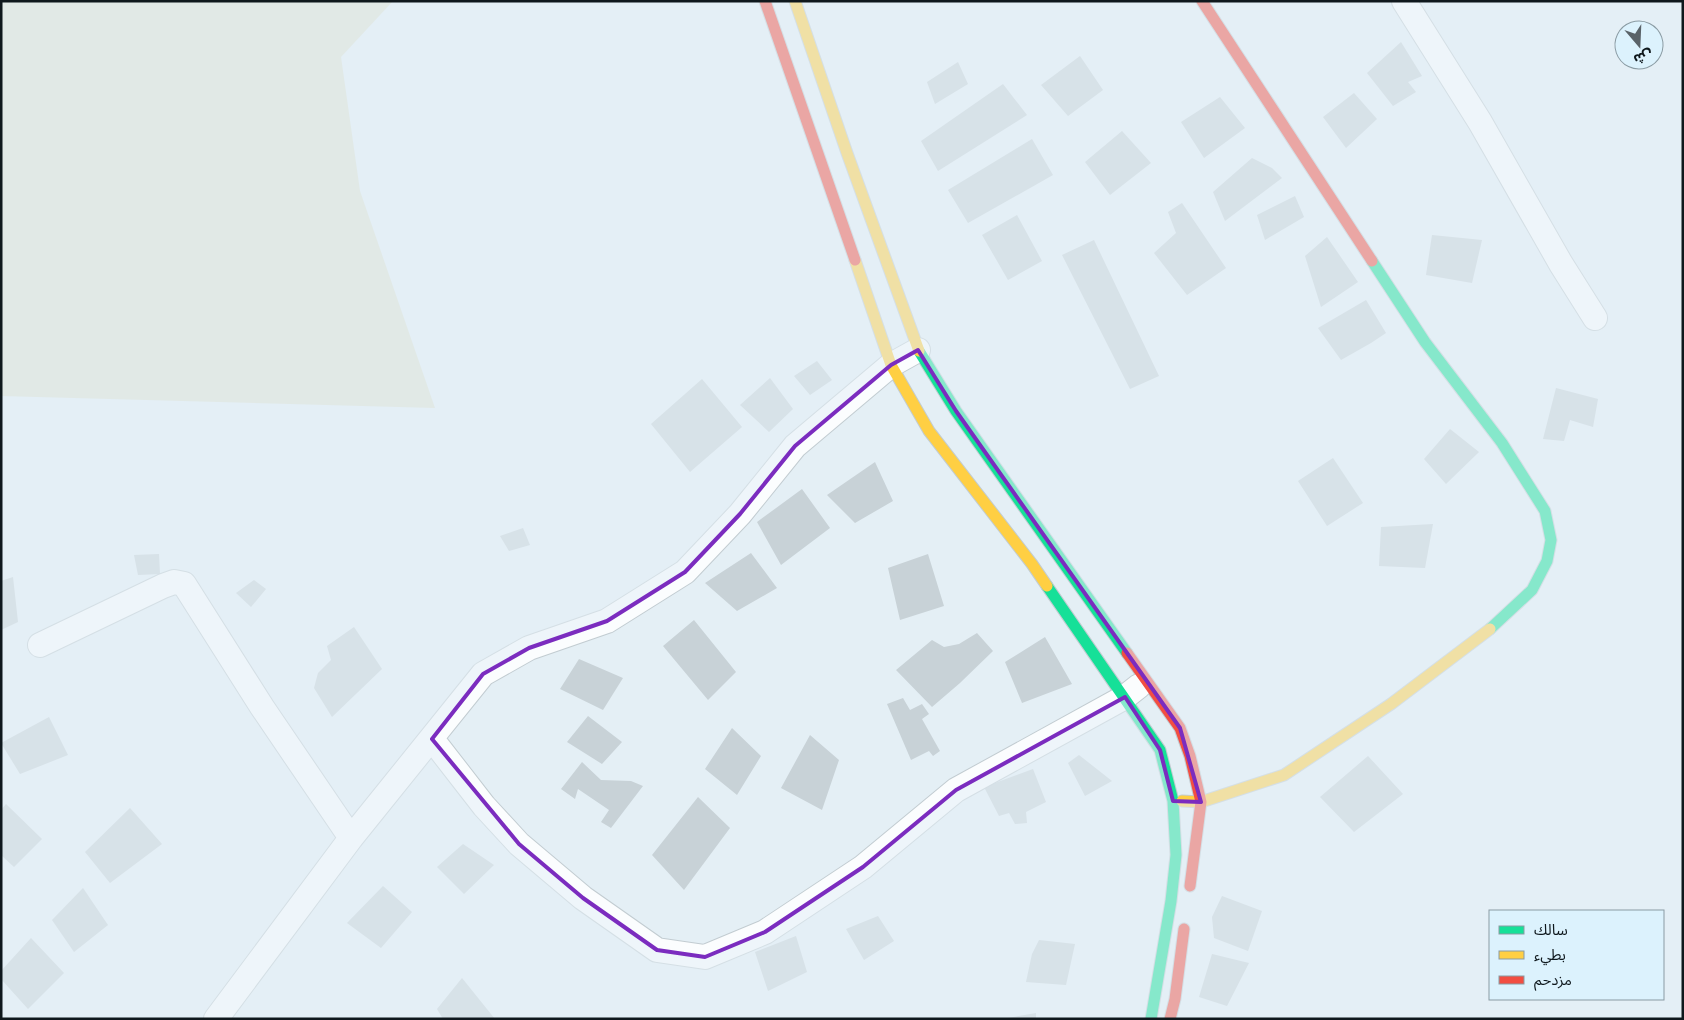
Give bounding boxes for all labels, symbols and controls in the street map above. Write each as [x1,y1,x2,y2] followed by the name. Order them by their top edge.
[1614,20,1664,70] north arrow
[1631,46,1656,70] text: ش
[1489,910,1664,1000] legend
[1534,919,1568,939] text: سالك
[1534,944,1566,966] text: بطيء
[1534,969,1572,991] text: مزدحم

